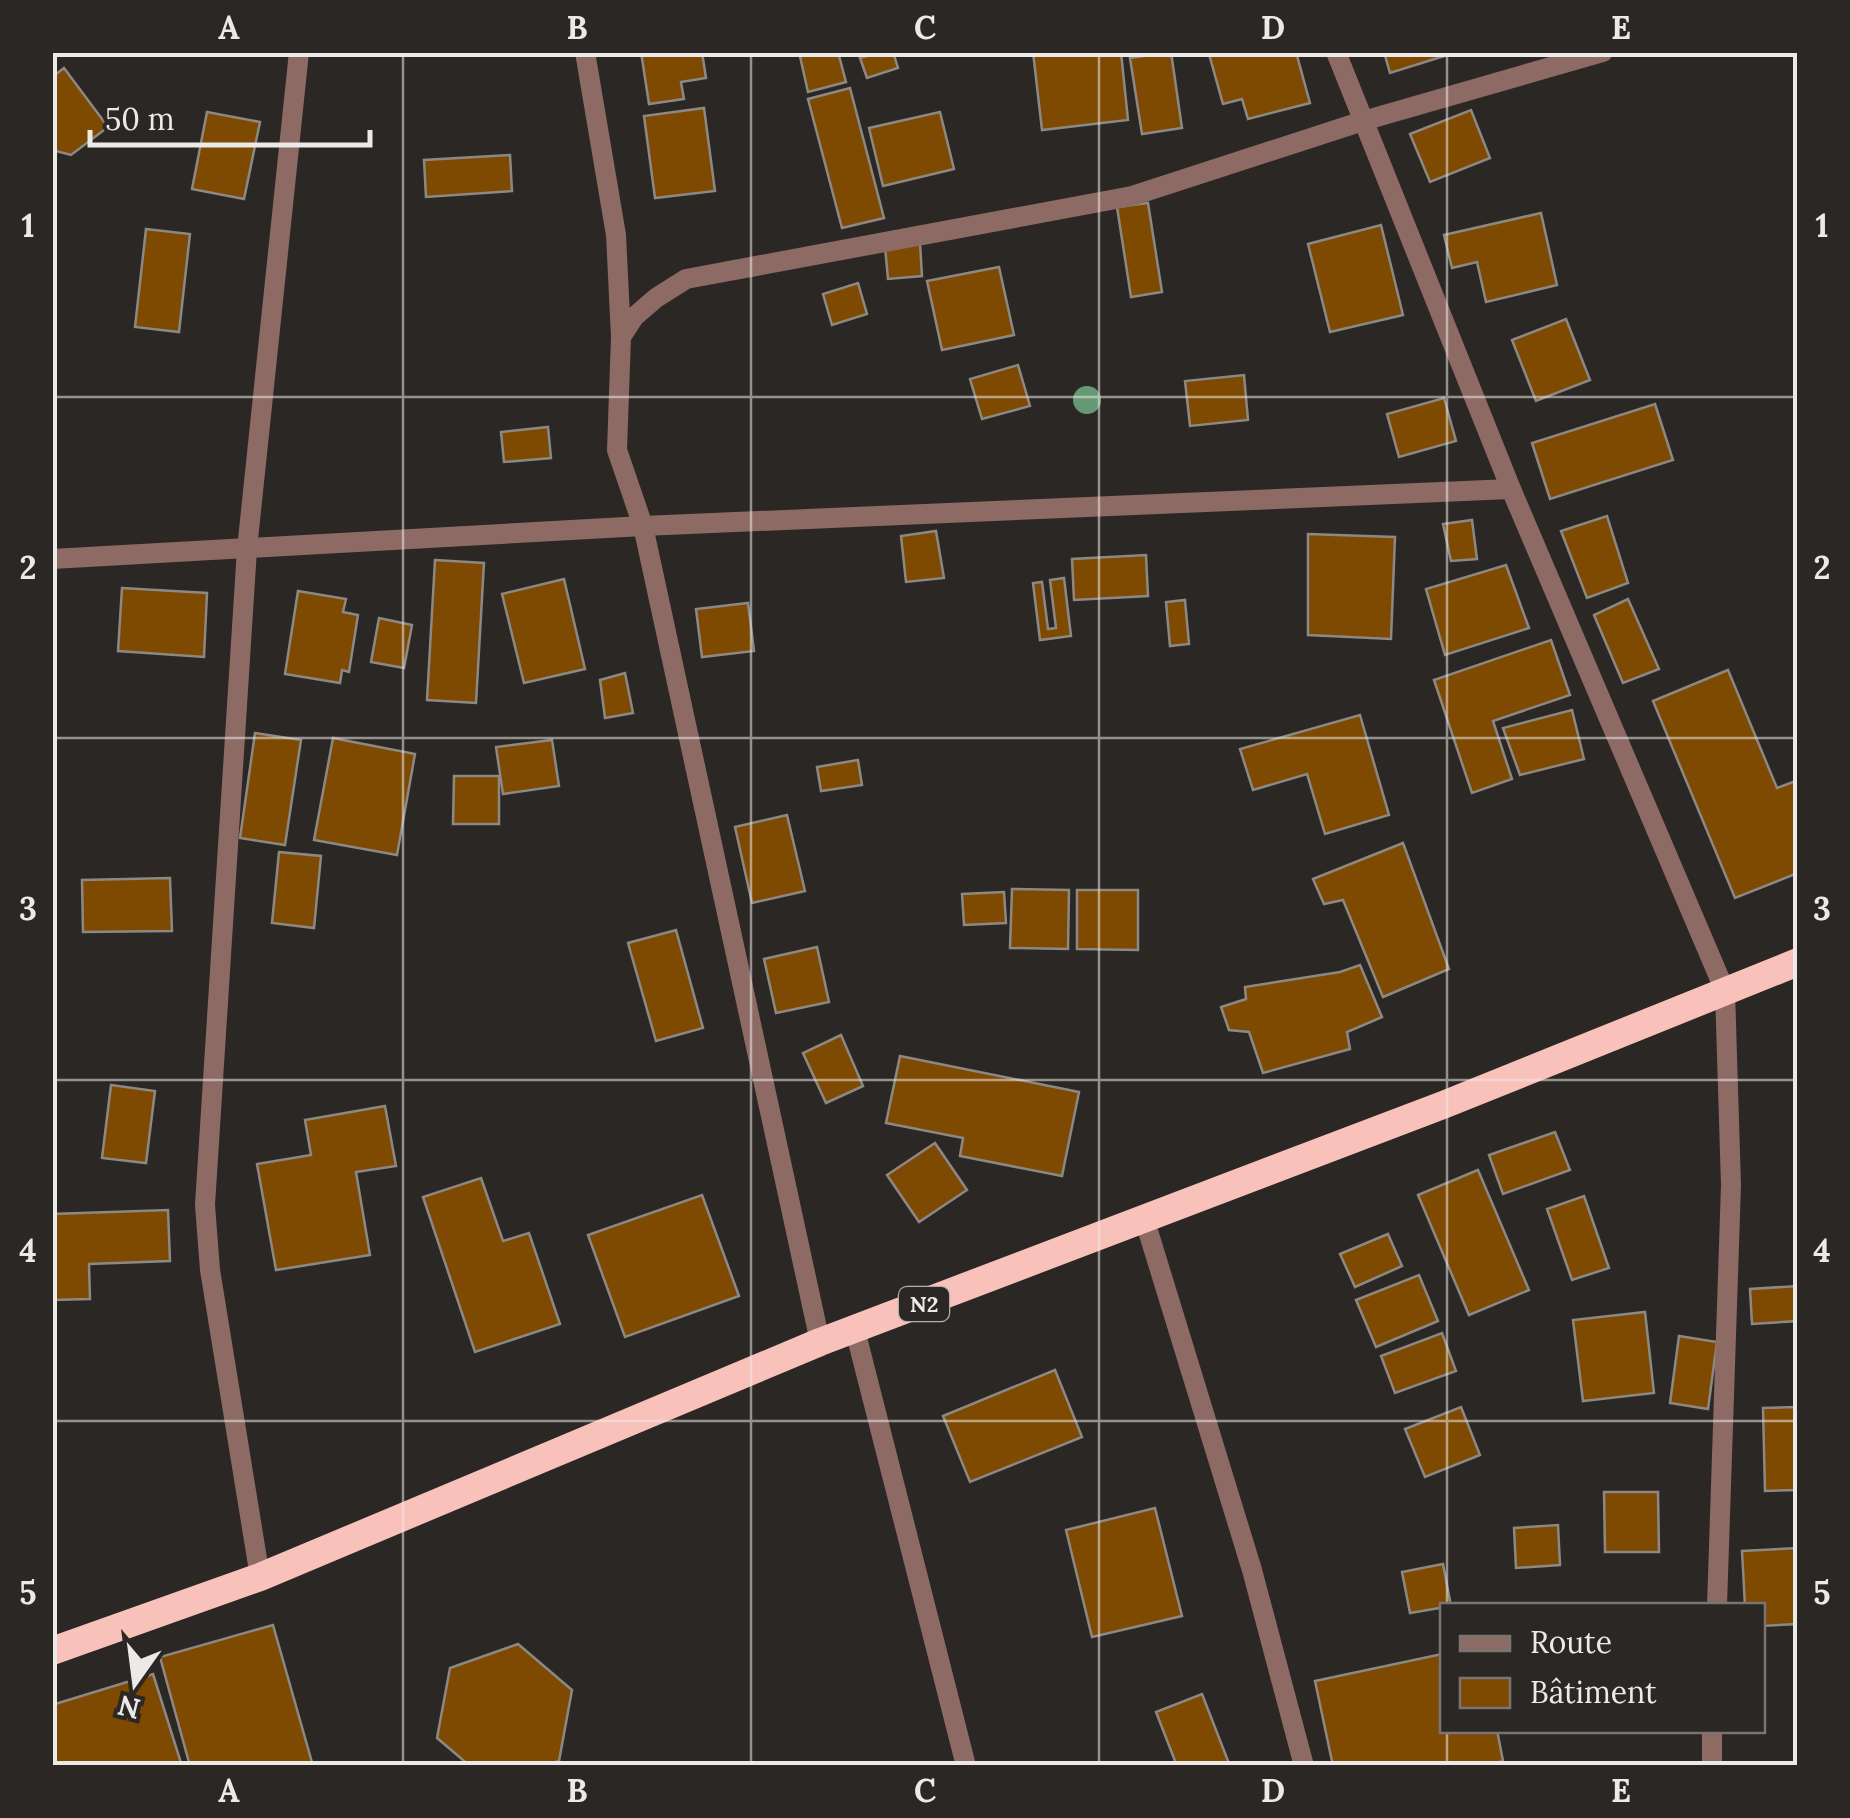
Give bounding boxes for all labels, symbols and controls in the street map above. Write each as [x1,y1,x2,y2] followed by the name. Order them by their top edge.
[218,7,240,48] text: A
[566,7,588,48] text: B
[914,7,936,48] text: C
[1261,7,1285,48] text: D
[1611,7,1631,48] text: E
[90,85,370,147] scale bar
[105,100,175,138] text: 50 m
[22,205,35,246] text: 1
[1816,205,1829,246] text: 1
[19,547,37,588] text: 2
[1813,547,1831,588] text: 2
[19,888,37,929] text: 3
[1813,888,1831,929] text: 3
[19,1230,37,1271] text: 4
[1813,1230,1831,1271] text: 4
[899,1287,949,1321] road number: N2
[19,1572,37,1613] text: 5
[1813,1572,1831,1613] text: 5
[1440,1603,1765,1733] legend
[1530,1623,1612,1661] text: Route
[85,1633,185,1733] north arrow
[1530,1673,1657,1711] text: Bâtiment
[114,1687,144,1727] text: N
[218,1770,240,1811] text: A
[566,1770,588,1811] text: B
[914,1770,936,1811] text: C
[1261,1770,1285,1811] text: D
[1611,1770,1631,1811] text: E

